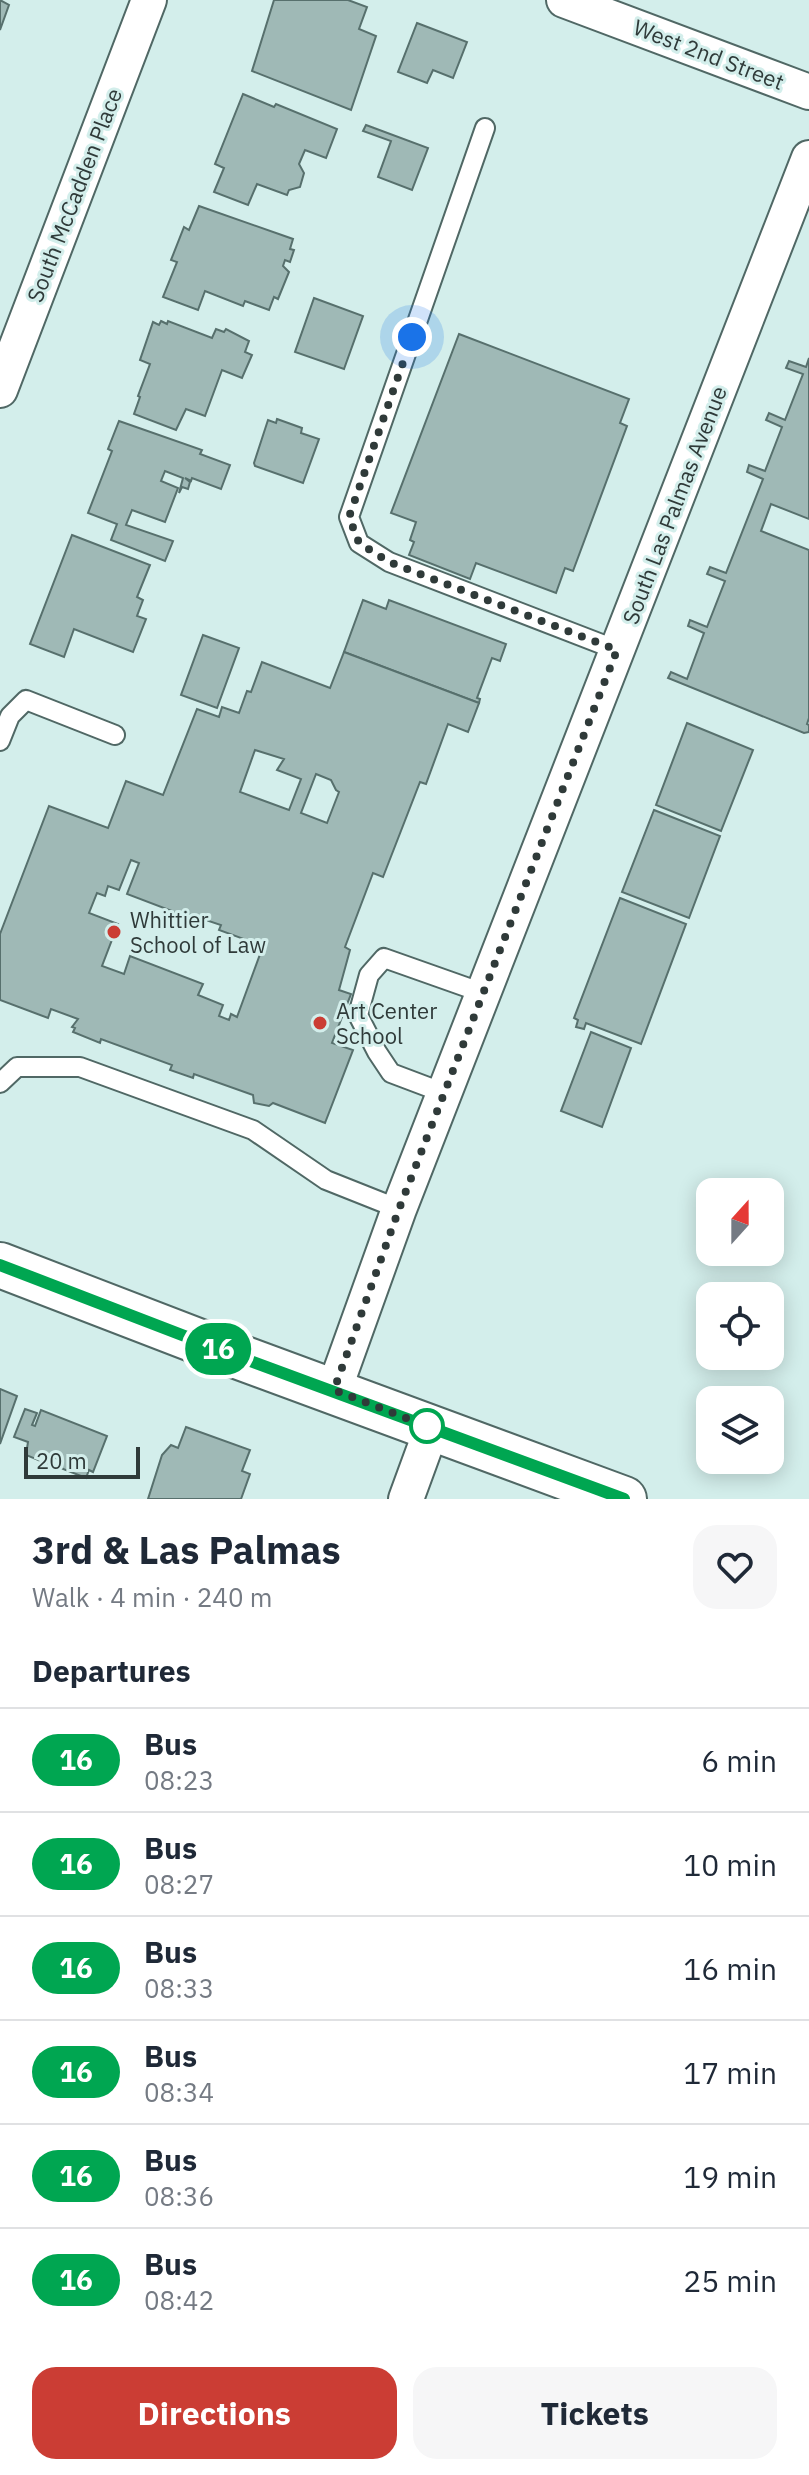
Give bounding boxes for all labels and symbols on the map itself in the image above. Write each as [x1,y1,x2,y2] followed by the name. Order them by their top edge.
[630,12,788,96] street label: West 2nd Street
[20,84,128,306] street label: South McCadden Place
[392,317,432,357] your location
[615,382,733,628] street label: South Las Palmas Avenue
[130,905,266,959] place label: Whittier School of Law
[105,923,123,941] marker: Whittier School of Law
[336,996,437,1050] place label: Art Center School
[311,1014,329,1032] marker: Art Center School
[696,1178,784,1266] north arrow
[182,1323,254,1375] line badge: 16
[410,1409,444,1443] unlabelled marker
[24,1443,140,1479] scale bar

